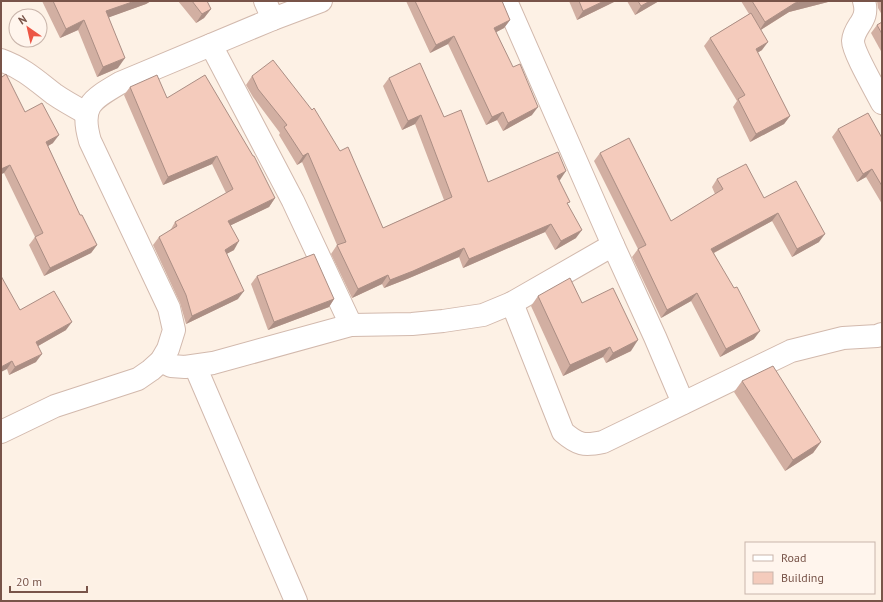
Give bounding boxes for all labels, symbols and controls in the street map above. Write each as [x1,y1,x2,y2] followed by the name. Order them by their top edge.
[8,8,48,48] north arrow
[15,12,29,28] text: N
[745,542,875,594] legend
[781,550,806,565] text: Road
[10,568,87,594] scale bar
[781,570,824,585] text: Building
[16,574,42,589] text: 20 m

